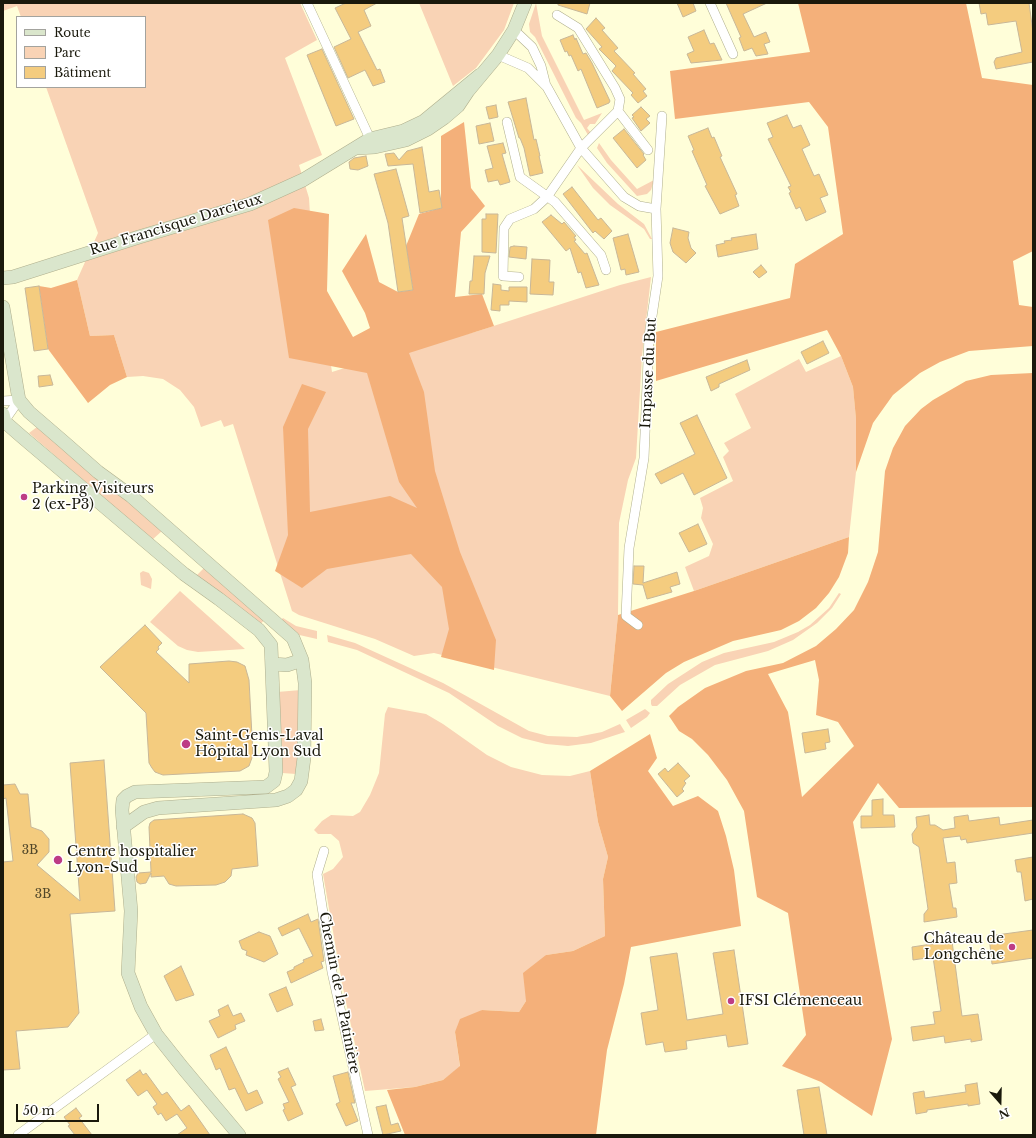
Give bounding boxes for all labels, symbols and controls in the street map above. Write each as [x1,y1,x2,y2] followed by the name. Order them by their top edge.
[16,16,146,88] legend
[54,25,91,40] text: Route
[54,45,81,60] text: Parc
[54,65,111,80] text: Bâtiment
[88,191,264,259] street label: Rue Francisque Darcieux
[638,317,660,429] street label: Impasse du But
[32,481,154,514] place label: Parking Visiteurs 2 (ex-P3)
[19,492,29,502] marker: Parking Visiteurs 2 (ex-P3)
[195,728,324,760] place label: Saint-Genis-Laval Hôpital Lyon Sud
[180,738,192,750] marker: Saint-Genis-Laval Hôpital Lyon Sud
[22,844,38,858] house number: 3B
[67,844,196,876] place label: Centre hospitalier Lyon-Sud
[52,854,64,866] marker: Centre hospitalier Lyon-Sud
[35,888,51,902] house number: 3B
[315,911,363,1075] street label: Chemin de la Patinière
[923,931,1004,964] place label: Château de Longchêne
[1007,942,1017,952] marker: Château de Longchêne
[739,993,862,1009] place label: IFSI Clémenceau
[726,996,736,1006] marker: IFSI Clémenceau
[980,1082,1020,1122] north arrow
[18,1096,101,1122] scale bar
[23,1103,55,1118] text: 50 m
[997,1105,1011,1122] text: N

